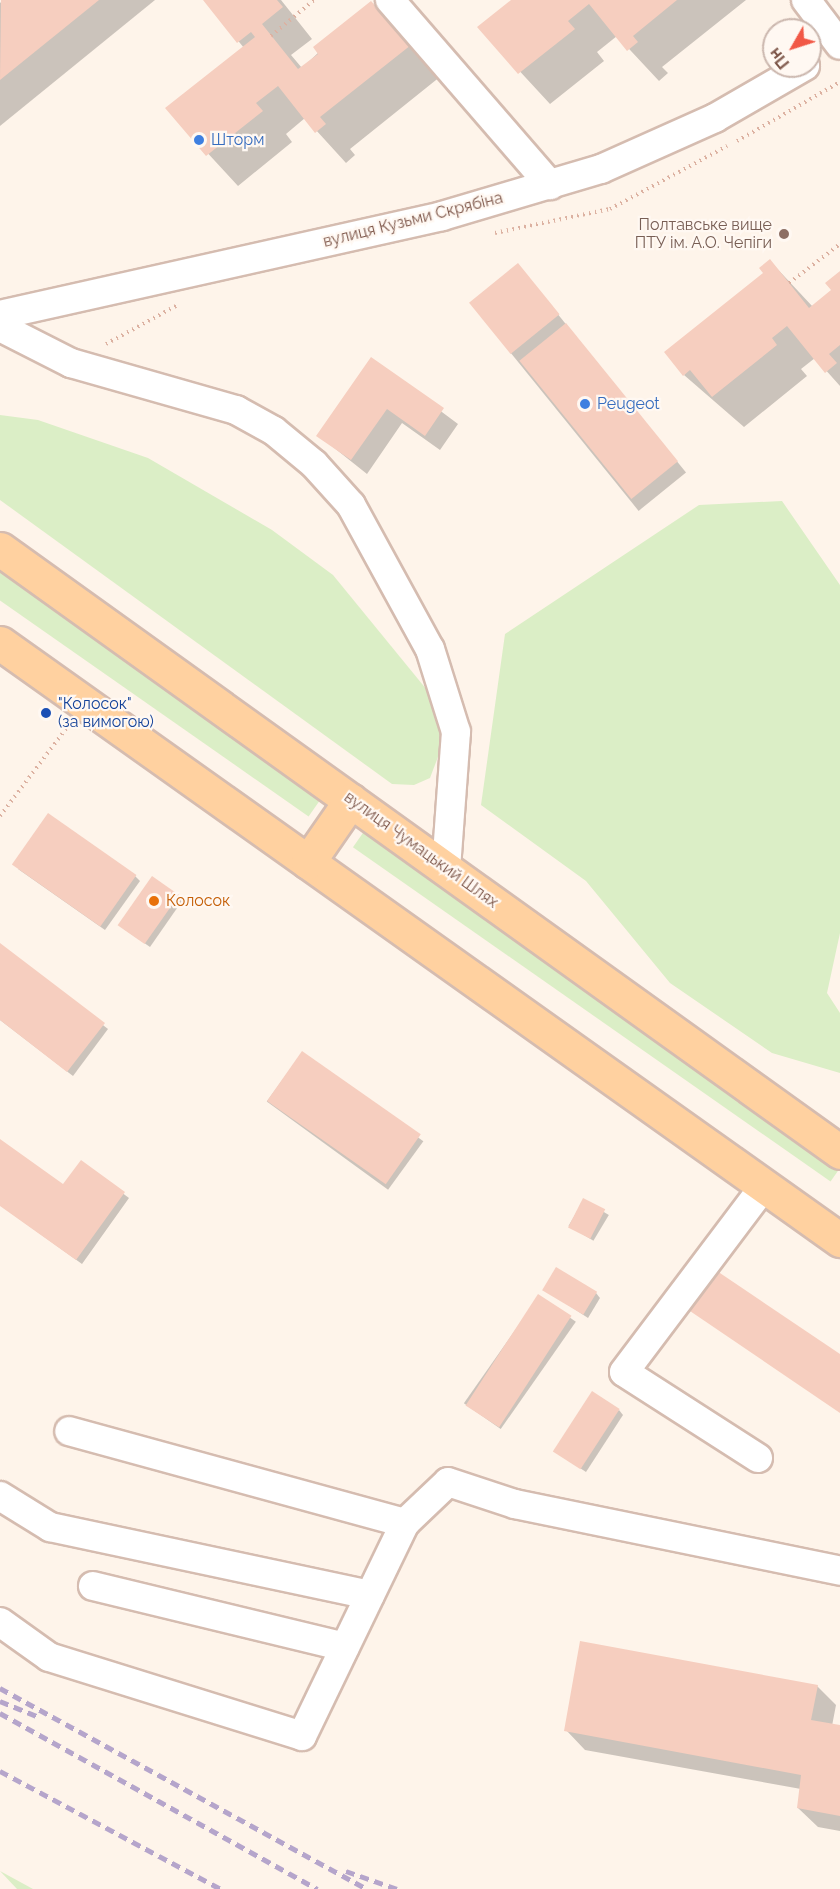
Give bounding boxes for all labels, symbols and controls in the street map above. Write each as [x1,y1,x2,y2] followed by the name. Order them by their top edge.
[762,18,822,78] north arrow
[765,44,793,73] text: Пн
[211,130,264,150] place label: Шторм
[192,133,206,147] marker: Шторм
[321,188,505,252] street label: вулиця Кузьми Скрябіна
[634,215,772,253] place label: Полтавське вище ПТУ ім. А.О. Чепіги
[777,227,791,241] marker: Полтавське вище ПТУ ім. А.О. Чепіги
[597,394,660,414] place label: Peugeot
[578,397,592,411] marker: Peugeot
[58,694,154,732] place label: "Колосок" (за вимогою)
[39,706,53,720] marker: "Колосок" (за вимогою)
[340,788,502,912] street label: вулиця Чумацький Шлях
[166,891,230,911] place label: Колосок
[147,894,161,908] marker: Колосок

